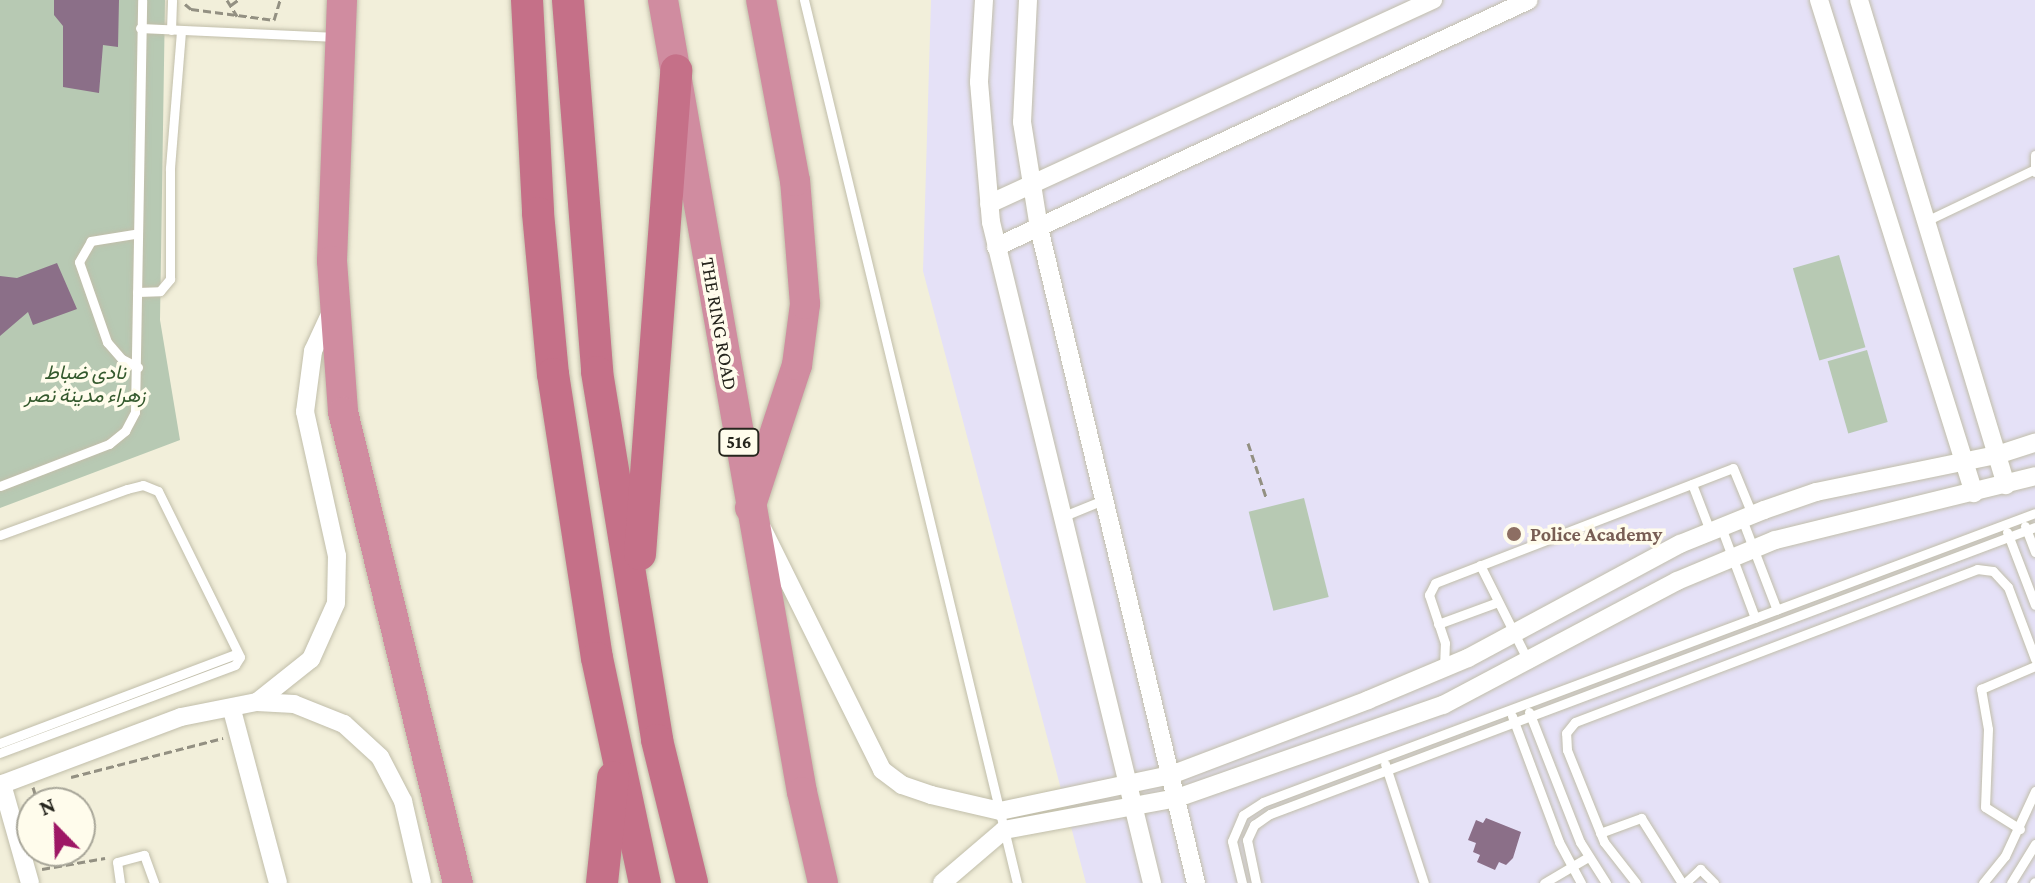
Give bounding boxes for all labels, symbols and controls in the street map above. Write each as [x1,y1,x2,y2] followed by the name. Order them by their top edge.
[696,256,742,392] street label: THE RING ROAD
[24,361,146,408] park label: نادى ضباط زهراء مدينة نصر
[717,428,761,456] road number: 516
[1530,522,1662,546] place label: Police Academy
[1505,525,1523,543] marker: Police Academy
[16,787,96,867] north arrow
[35,792,59,821] text: N

